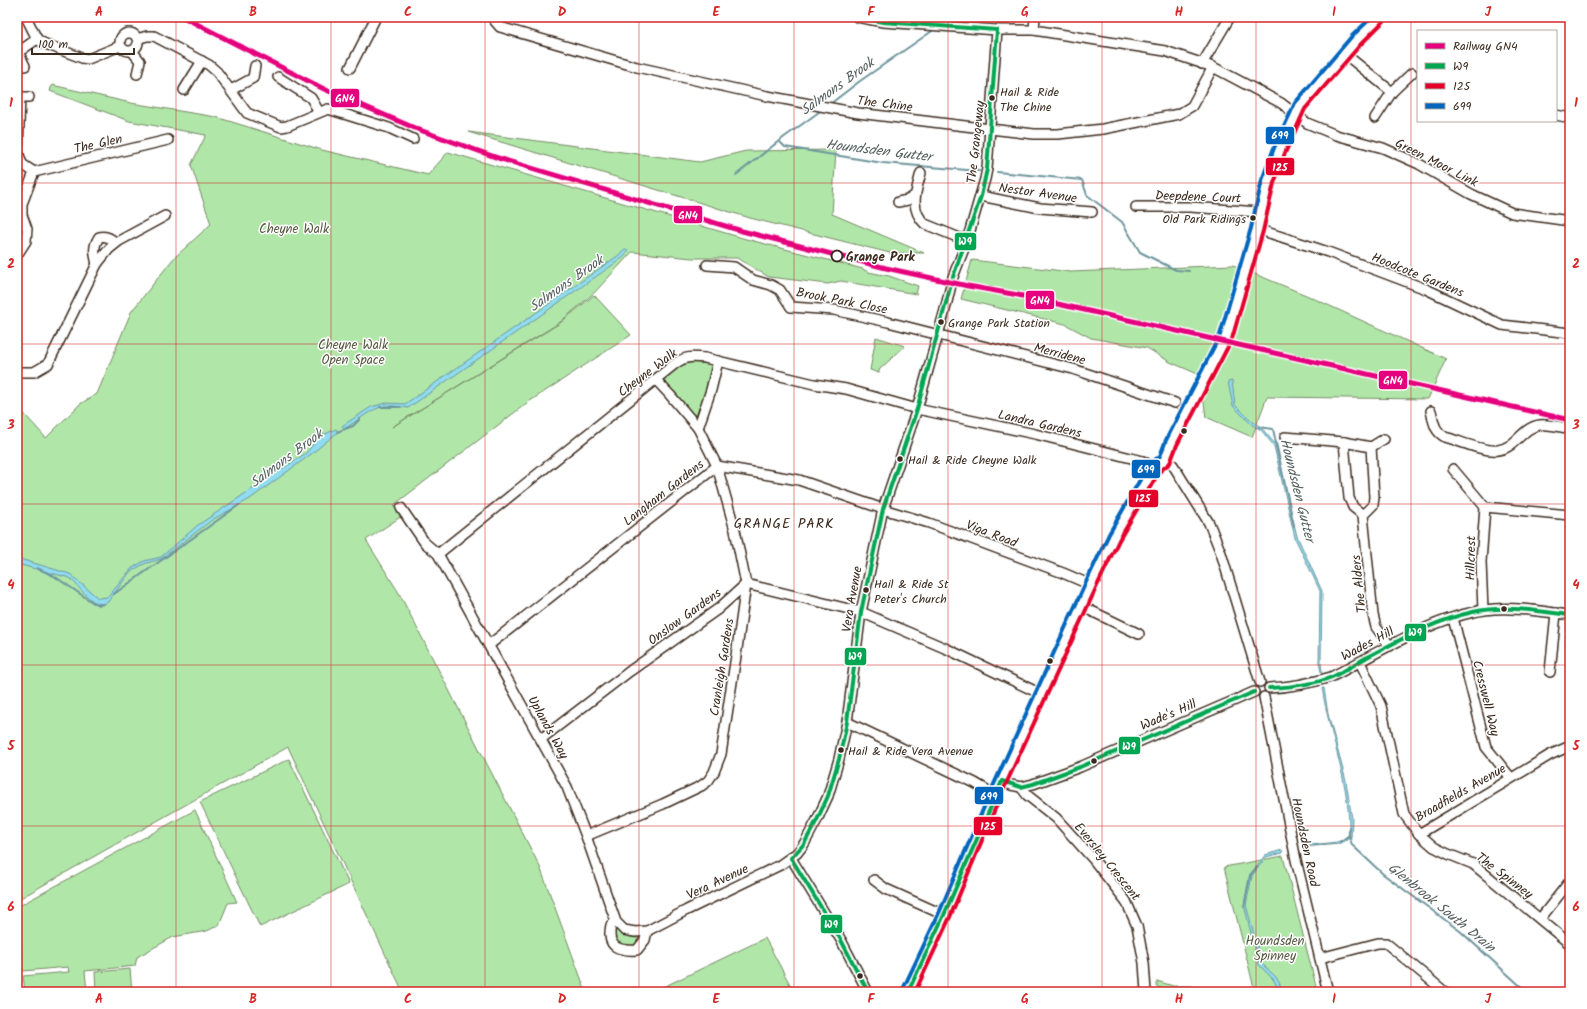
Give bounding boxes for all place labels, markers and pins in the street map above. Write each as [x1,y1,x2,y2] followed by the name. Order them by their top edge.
[1000,83,1059,117] place label: Hail & Ride The Chine
[987,93,997,103] marker: Hail & Ride The Chine
[1162,210,1246,229] place label: Old Park Ridings
[1248,213,1258,223] marker: Old Park Ridings
[846,247,915,268] place label: Grange Park
[830,249,844,263] marker: Grange Park
[948,314,1050,333] place label: Grange Park Station
[936,317,946,327] marker: Grange Park Station
[1179,426,1189,436] unlabelled marker
[908,451,1037,470] place label: Hail & Ride Cheyne Walk
[895,454,905,464] marker: Hail & Ride Cheyne Walk
[874,575,949,609] place label: Hail & Ride St Peter's Church
[861,585,871,595] marker: Hail & Ride St Peter's Church
[1499,604,1509,614] unlabelled marker
[1045,656,1055,666] unlabelled marker
[848,742,974,761] place label: Hail & Ride Vera Avenue
[836,745,846,755] marker: Hail & Ride Vera Avenue
[1089,756,1099,766] unlabelled marker
[855,971,865,981] unlabelled marker

